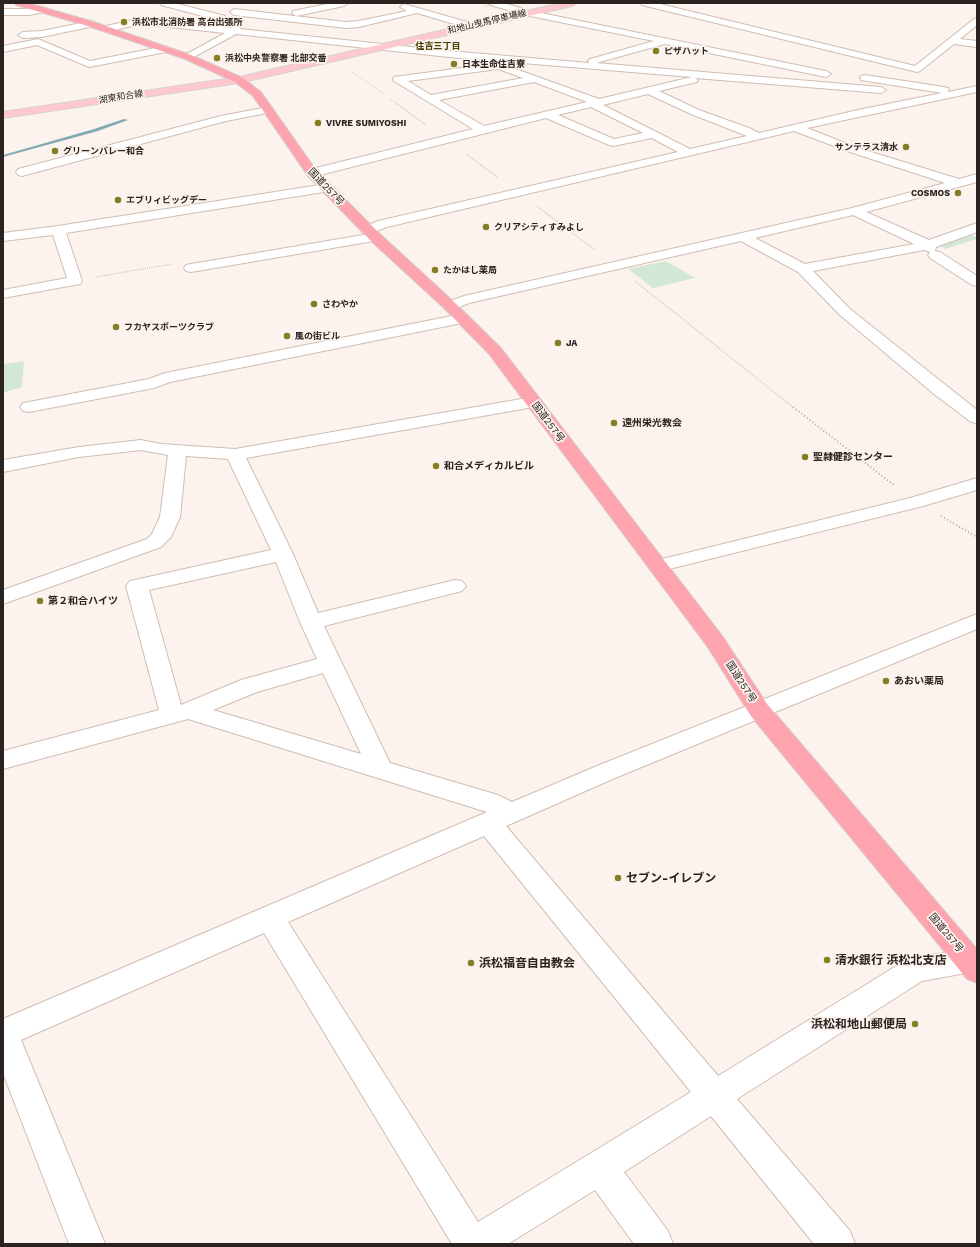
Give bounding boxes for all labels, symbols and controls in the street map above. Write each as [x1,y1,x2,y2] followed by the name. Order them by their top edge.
[446,8,528,36] street label: 和地山曳馬停車場線
[119,17,129,27] marker: 浜松市北消防署 高台出張所
[132,17,243,27] place label: 浜松市北消防署 高台出張所
[416,41,460,51] district label: 住吉三丁目
[651,46,661,56] marker: ピザハット
[664,46,709,56] place label: ピザハット
[212,53,222,63] marker: 浜松中央警察署 北部交番
[225,53,327,63] place label: 浜松中央警察署 北部交番
[449,59,459,69] marker: 日本生命住吉寮
[462,59,525,69] place label: 日本生命住吉寮
[98,88,144,106] street label: 湖東和合線
[313,118,323,128] marker: VIVRE SUMIYOSHI
[326,118,406,128] place label: VIVRE SUMIYOSHI
[835,142,898,152] place label: サンテラス清水
[901,142,911,152] marker: サンテラス清水
[50,146,60,156] marker: グリーンバレー和合
[63,146,144,156] place label: グリーンバレー和合
[305,166,347,208] street label: 国道257号
[911,188,950,198] place label: COSMOS
[953,188,963,198] marker: COSMOS
[113,195,123,205] marker: エブリィビッグデー
[126,195,207,205] place label: エブリィビッグデー
[481,222,491,232] marker: クリアシティすみよし
[494,222,584,232] place label: クリアシティすみよし
[430,265,440,275] marker: たかはし薬局
[443,265,497,275] place label: たかはし薬局
[309,299,319,309] marker: さわやか
[322,299,358,309] place label: さわやか
[111,322,121,332] marker: フカヤスポーツクラブ
[124,322,214,332] place label: フカヤスポーツクラブ
[282,331,292,341] marker: 風の街ビル
[295,331,340,341] place label: 風の街ビル
[553,338,563,348] marker: JA
[566,338,577,348] place label: JA
[529,400,567,444] street label: 国道257号
[622,417,682,429] place label: 遠州栄光教会
[609,418,619,428] marker: 遠州栄光教会
[813,451,893,463] place label: 聖隷健診センター
[800,452,810,462] marker: 聖隷健診センター
[444,460,534,472] place label: 和合メディカルビル
[431,461,441,471] marker: 和合メディカルビル
[48,595,118,607] place label: 第２和合ハイツ
[35,596,45,606] marker: 第２和合ハイツ
[723,659,759,705] street label: 国道257号
[894,675,944,687] place label: あおい薬局
[881,676,891,686] marker: あおい薬局
[626,871,716,885] place label: セブン-イレブン
[613,873,623,883] marker: セブン-イレブン
[926,911,966,955] street label: 国道257号
[835,953,946,967] place label: 清水銀行 浜松北支店
[822,955,832,965] marker: 清水銀行 浜松北支店
[479,956,575,970] place label: 浜松福音自由教会
[466,958,476,968] marker: 浜松福音自由教会
[811,1017,907,1031] place label: 浜松和地山郵便局
[910,1019,920,1029] marker: 浜松和地山郵便局

